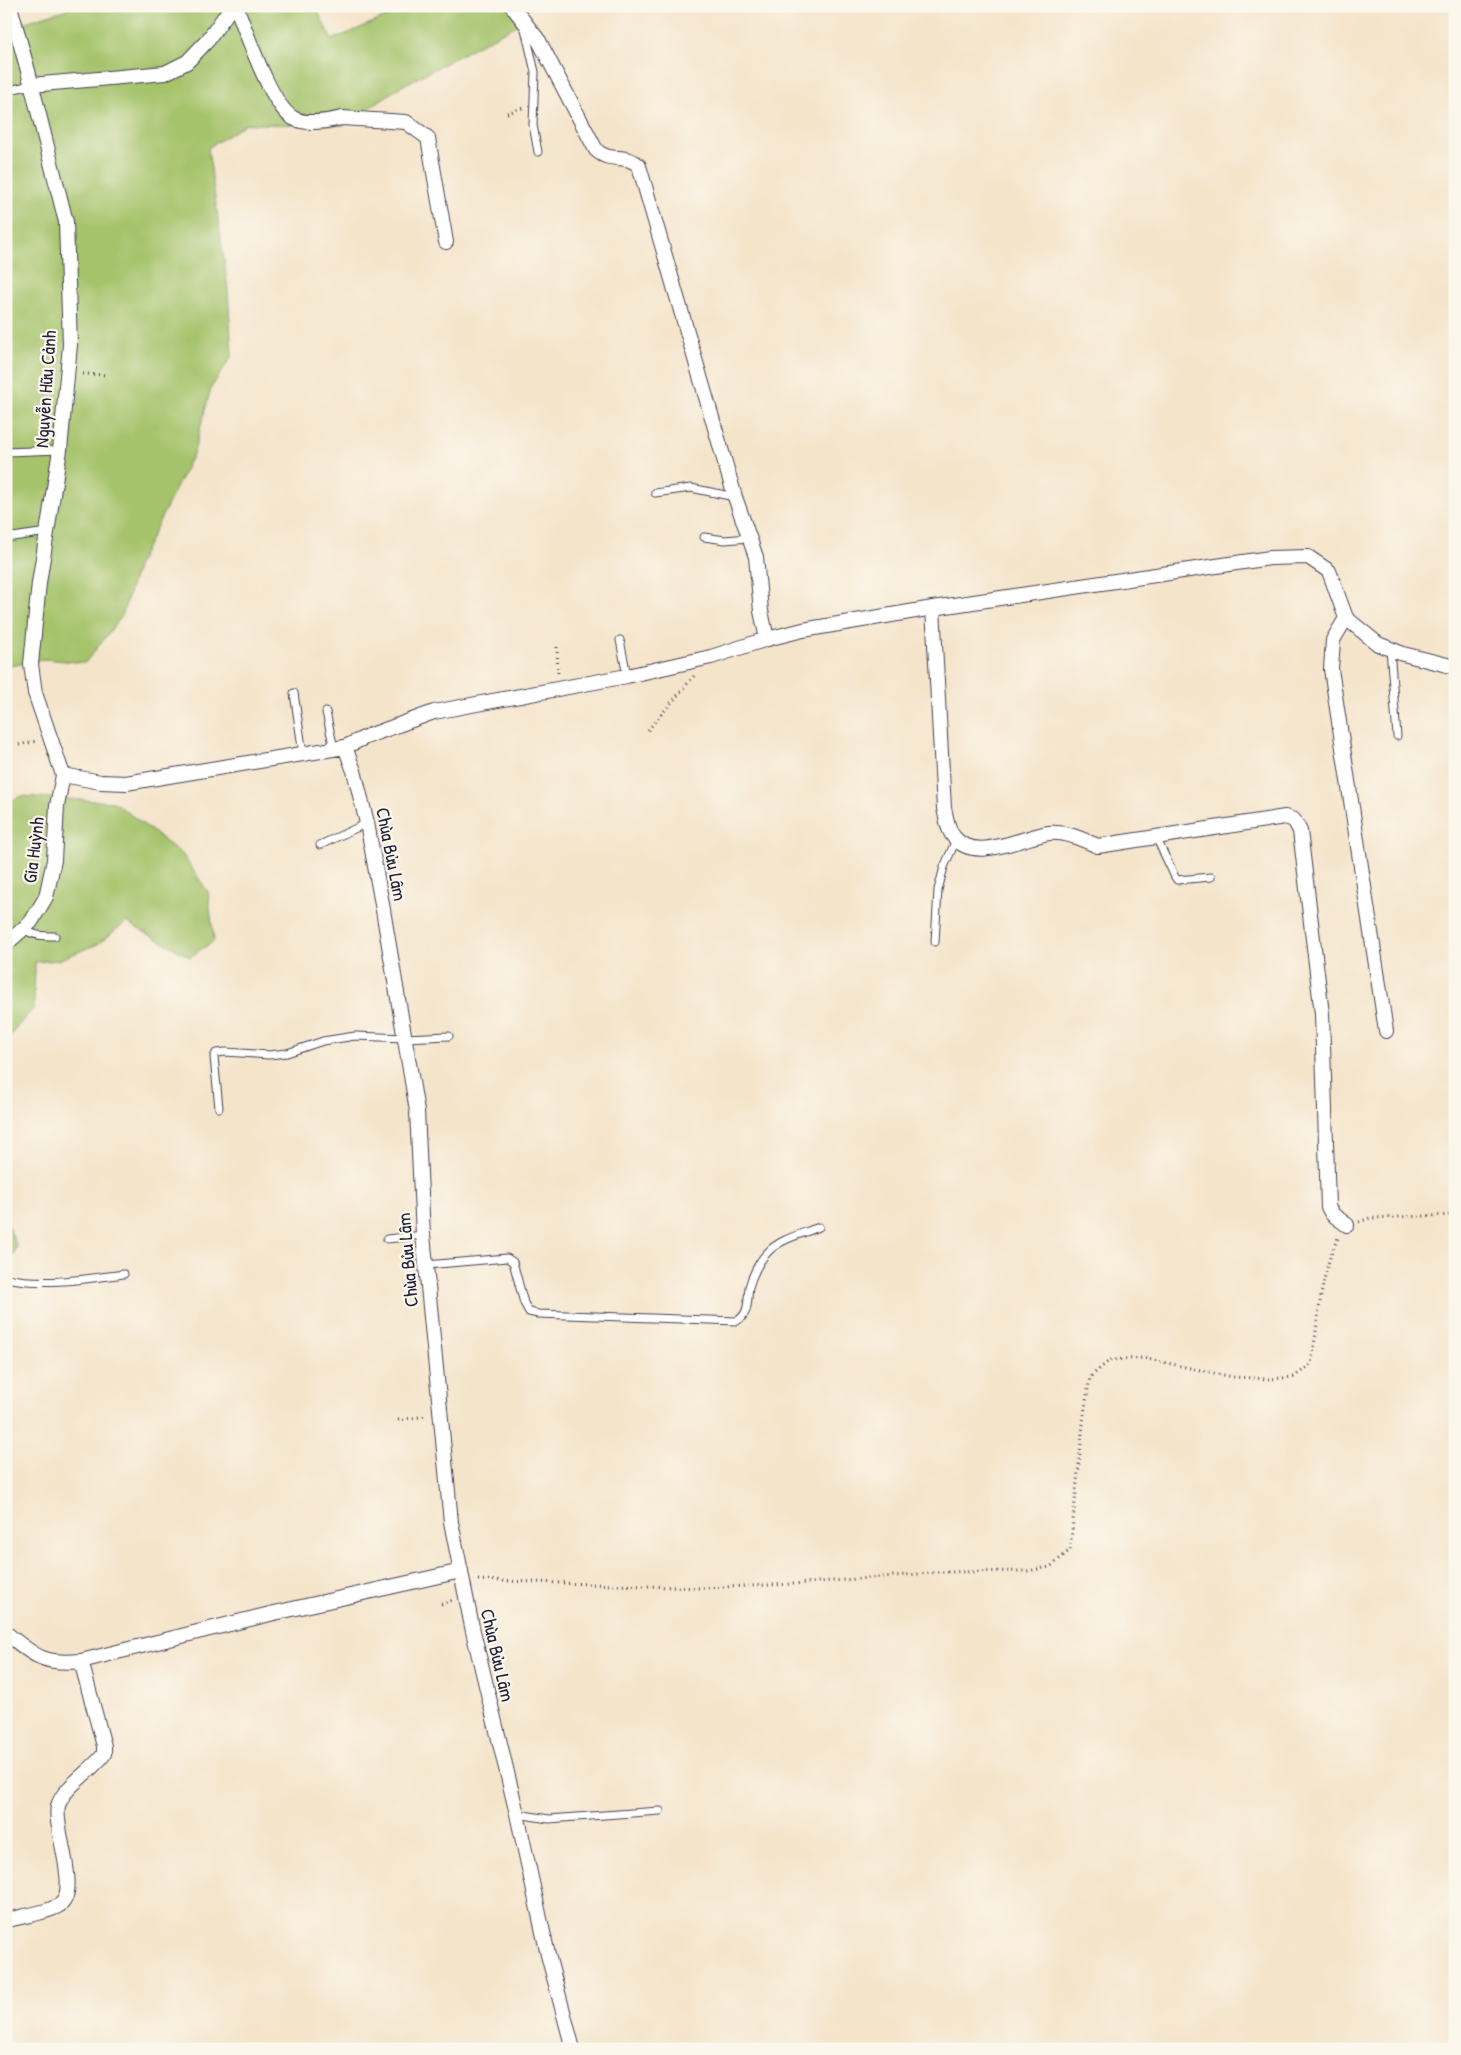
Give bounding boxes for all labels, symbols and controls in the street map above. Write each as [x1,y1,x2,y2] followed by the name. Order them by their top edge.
[28,329,62,449] street label: Nguyễn Hữu Cảnh
[370,805,414,903] street label: Chùa Bửu Lâm
[16,816,50,884] street label: Gia Huỳnh
[390,1212,424,1308] street label: Chùa Bửu Lâm
[475,1606,521,1704] street label: Chùa Bửu Lâm

